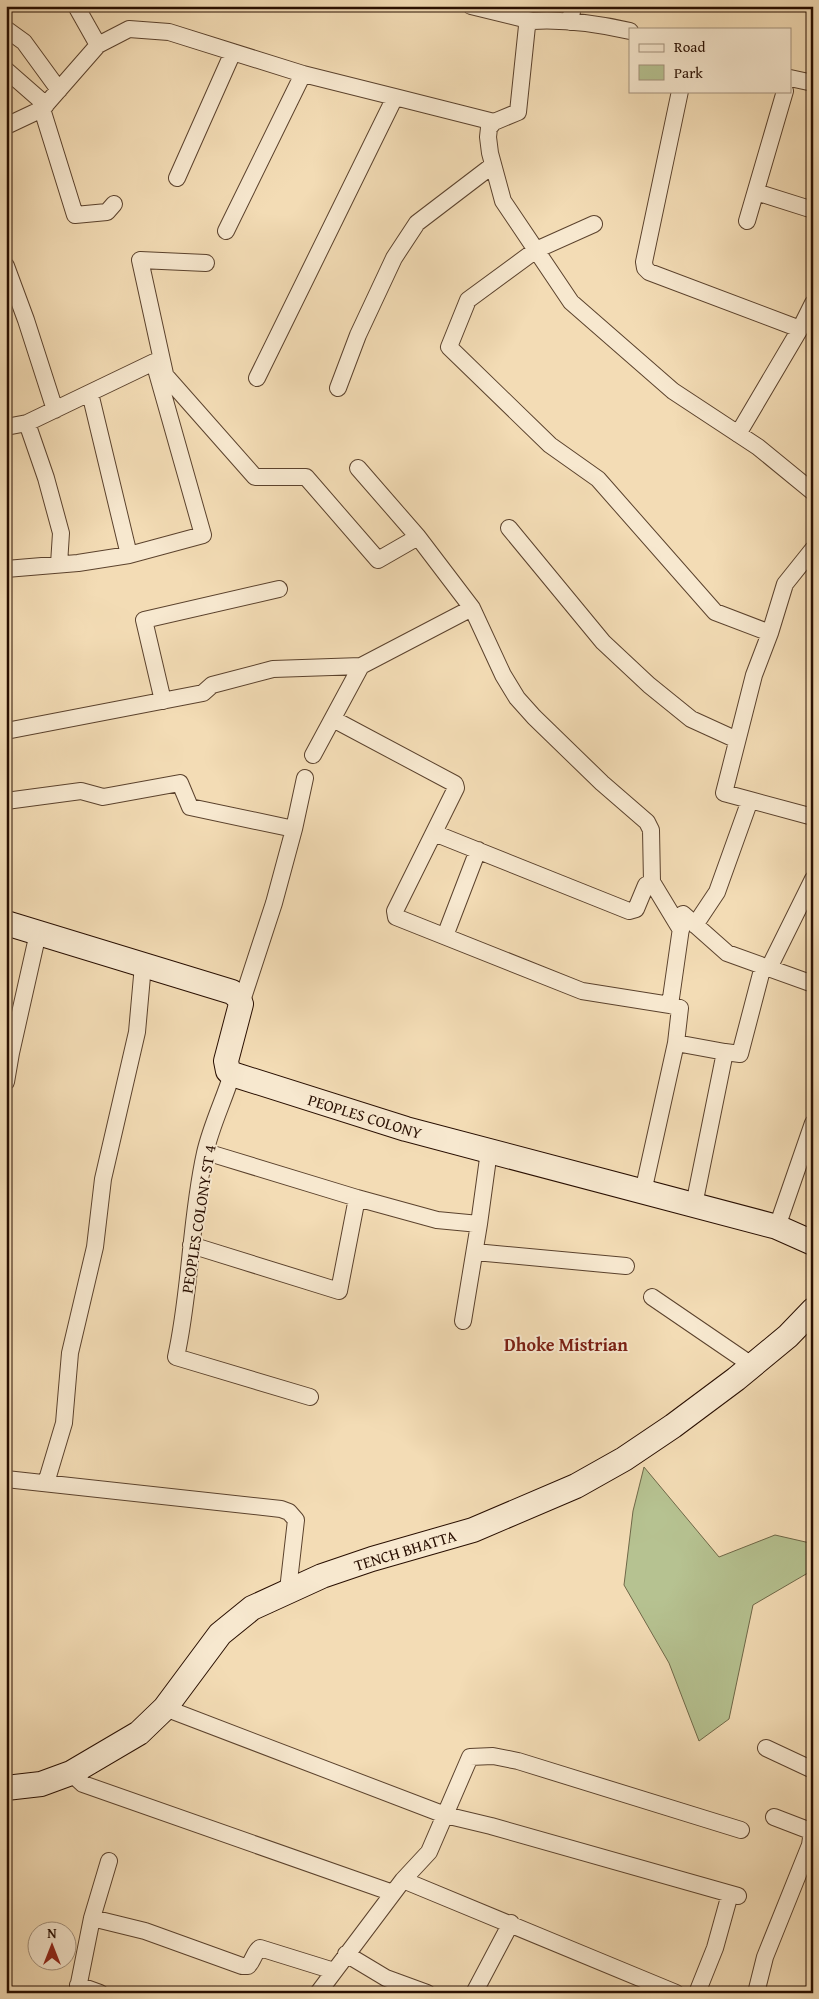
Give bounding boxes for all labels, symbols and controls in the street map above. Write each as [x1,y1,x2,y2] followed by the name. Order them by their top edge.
[629,28,792,92] legend
[674,36,705,57] text: Road
[674,62,703,83] text: Park
[305,1087,425,1145] street label: PEOPLES COLONY
[174,1143,222,1295] street label: PEOPLES COLONY ST 4
[504,1331,628,1358] district label: Dhoke Mistrian
[351,1523,459,1577] street label: TENCH BHATTA
[28,1922,78,1972] north arrow
[47,1923,57,1943] text: N

